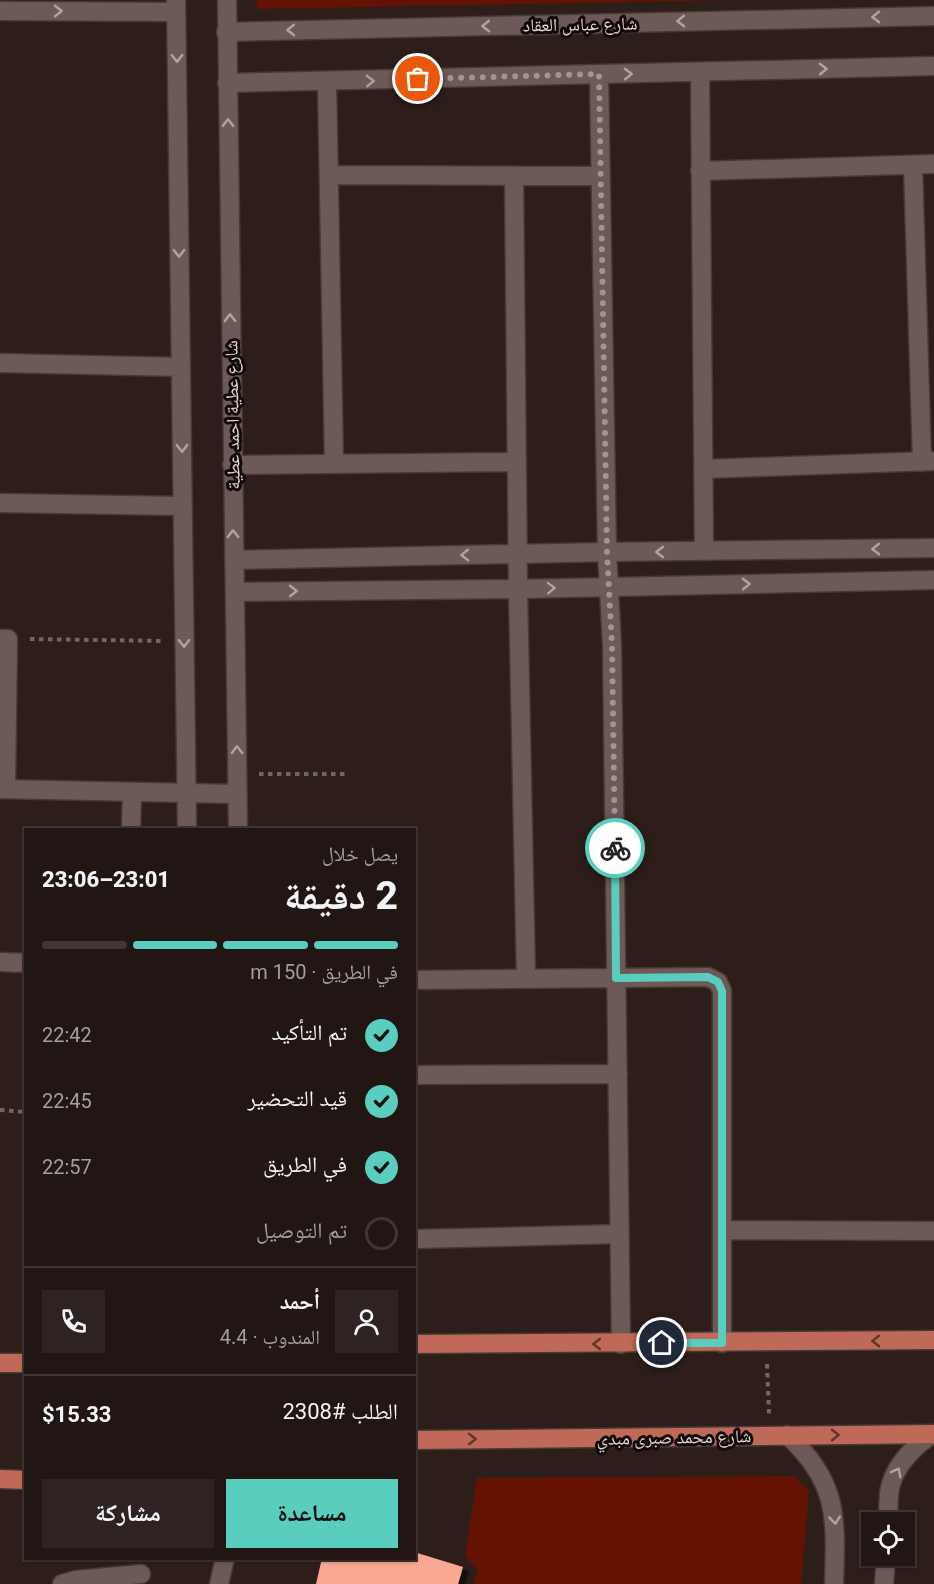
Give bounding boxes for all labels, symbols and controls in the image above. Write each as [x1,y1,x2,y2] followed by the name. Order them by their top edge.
[54,5,63,17] one-way arrow
[871,11,880,23] one-way arrow
[522,12,638,37] street label: شارع عباس العقاد
[676,15,685,28] one-way arrow
[481,20,490,32] one-way arrow
[286,24,295,36] one-way arrow
[392,53,443,104] pin
[171,54,183,63] one-way arrow
[401,62,434,95] icon: bag
[818,62,827,75] one-way arrow
[623,67,632,80] one-way arrow
[365,74,374,87] one-way arrow
[222,119,234,128] one-way arrow
[173,249,185,258] one-way arrow
[224,314,237,323] one-way arrow
[220,340,245,490] street label: شارع عطية احمد عطية
[176,444,188,453] one-way arrow
[227,530,240,539] one-way arrow
[871,542,880,555] one-way arrow
[655,546,664,558] one-way arrow
[460,549,469,562] one-way arrow
[742,578,751,590] one-way arrow
[547,582,556,595] one-way arrow
[289,585,298,597] one-way arrow
[178,639,191,648] one-way arrow
[231,746,243,755] one-way arrow
[585,818,645,878] courier
[599,832,632,865] icon: bike
[322,842,398,866] text: يصل خلال
[42,867,170,892] text: 23:01–23:06
[284,873,398,919] text: 2 دقيقة
[250,960,398,984] text: في الطريق · 150 m
[365,1019,398,1052] icon: check
[272,1020,347,1045] text: تم التأكيد
[42,1023,92,1047] text: 22:42
[365,1085,398,1118] icon: check
[248,1086,347,1111] text: قيد التحضير
[42,1089,92,1113] text: 22:45
[365,1151,398,1184] icon: check
[263,1152,347,1177] text: في الطريق
[42,1155,92,1179] text: 22:57
[256,1218,347,1243] text: تم التوصيل
[280,1289,320,1314] text: أحمد
[42,1290,105,1353] button: phone
[335,1290,398,1353] button: person
[636,1317,687,1368] pin
[220,1325,320,1349] text: المندوب · 4.4
[645,1326,678,1359] icon: home
[871,1335,880,1347] one-way arrow
[592,1338,601,1350] one-way arrow
[282,1399,398,1424] text: الطلب #2308
[42,1402,112,1427] text: $15.33
[596,1425,752,1453] street label: شارع محمد صبرى مبدي
[831,1429,840,1441] one-way arrow
[468,1433,477,1446] one-way arrow
[890,1468,901,1478] one-way arrow
[42,1479,214,1548] button: مشاركة
[226,1479,398,1548] button: مساعدة
[861,1512,915,1566] map controls
[861,1512,915,1566] button: locate
[828,1516,840,1525] one-way arrow

